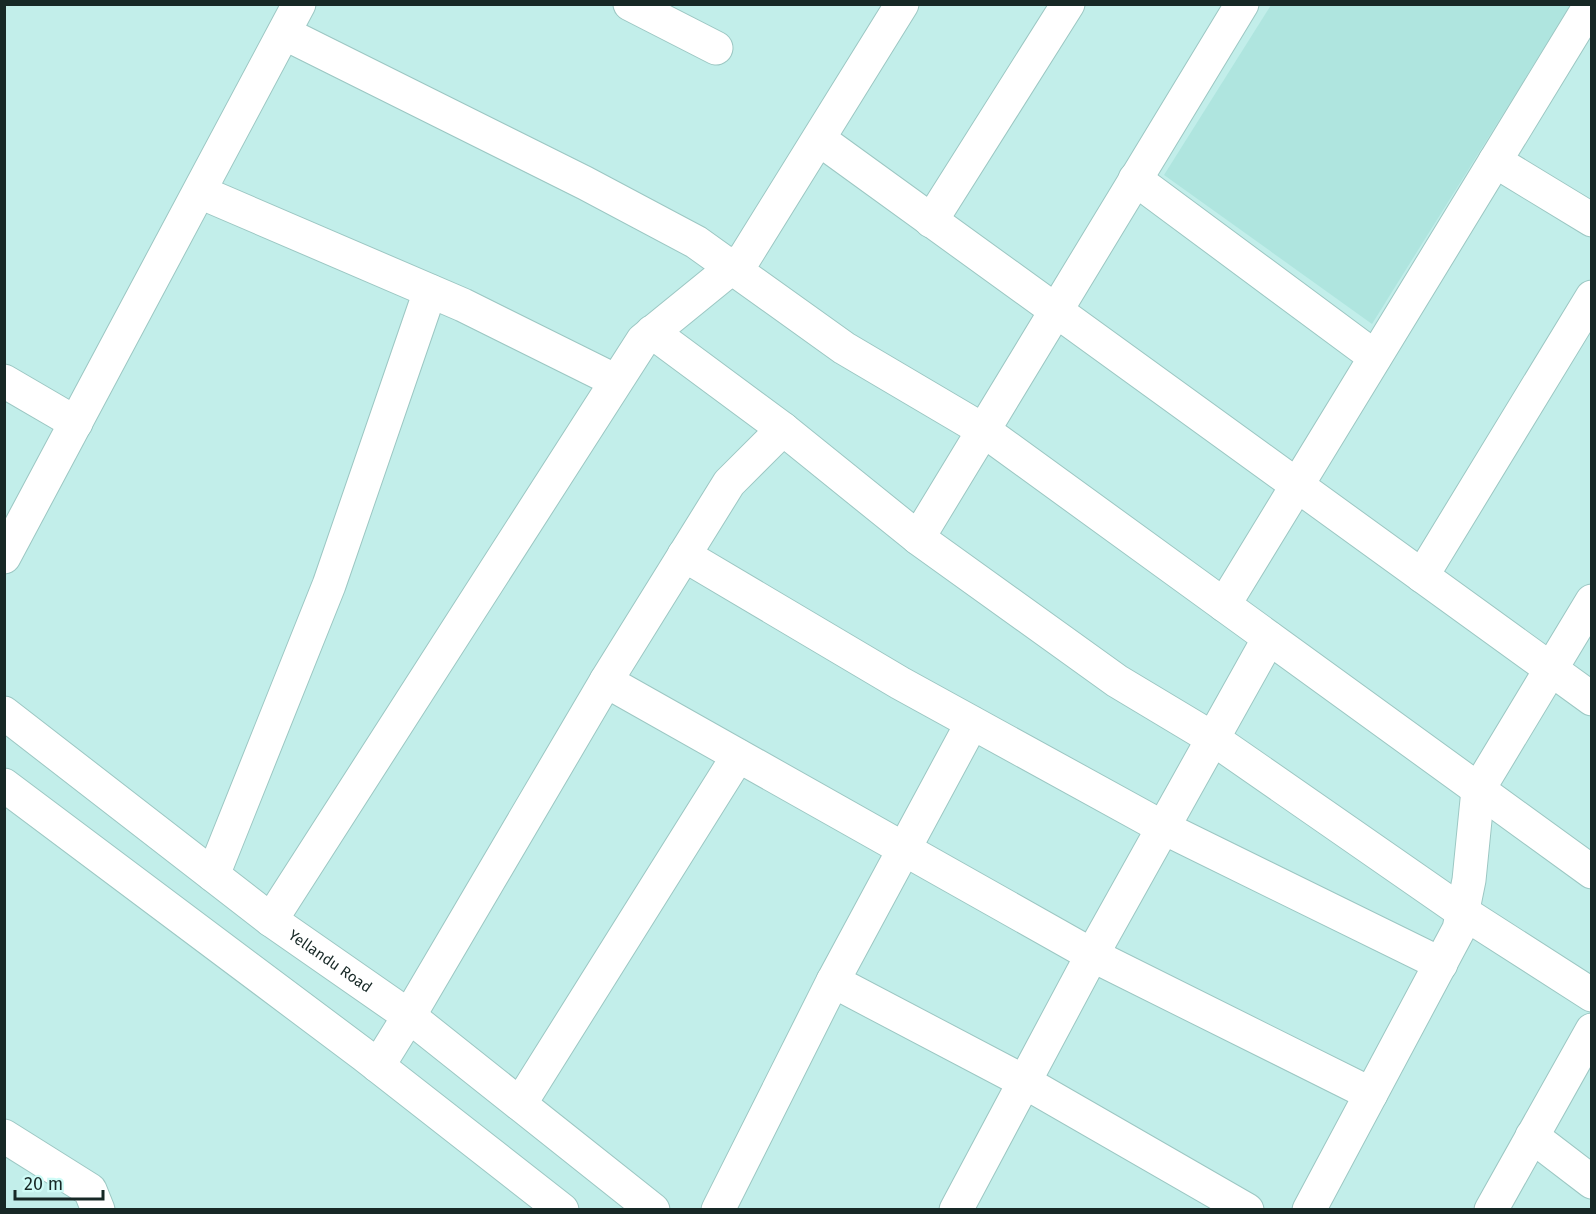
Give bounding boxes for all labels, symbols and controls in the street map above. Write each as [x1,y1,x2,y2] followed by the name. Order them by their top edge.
[285,926,375,996] street label: Yellandu Road
[15,1163,104,1201] scale bar
[24,1173,63,1195] text: 20 m

